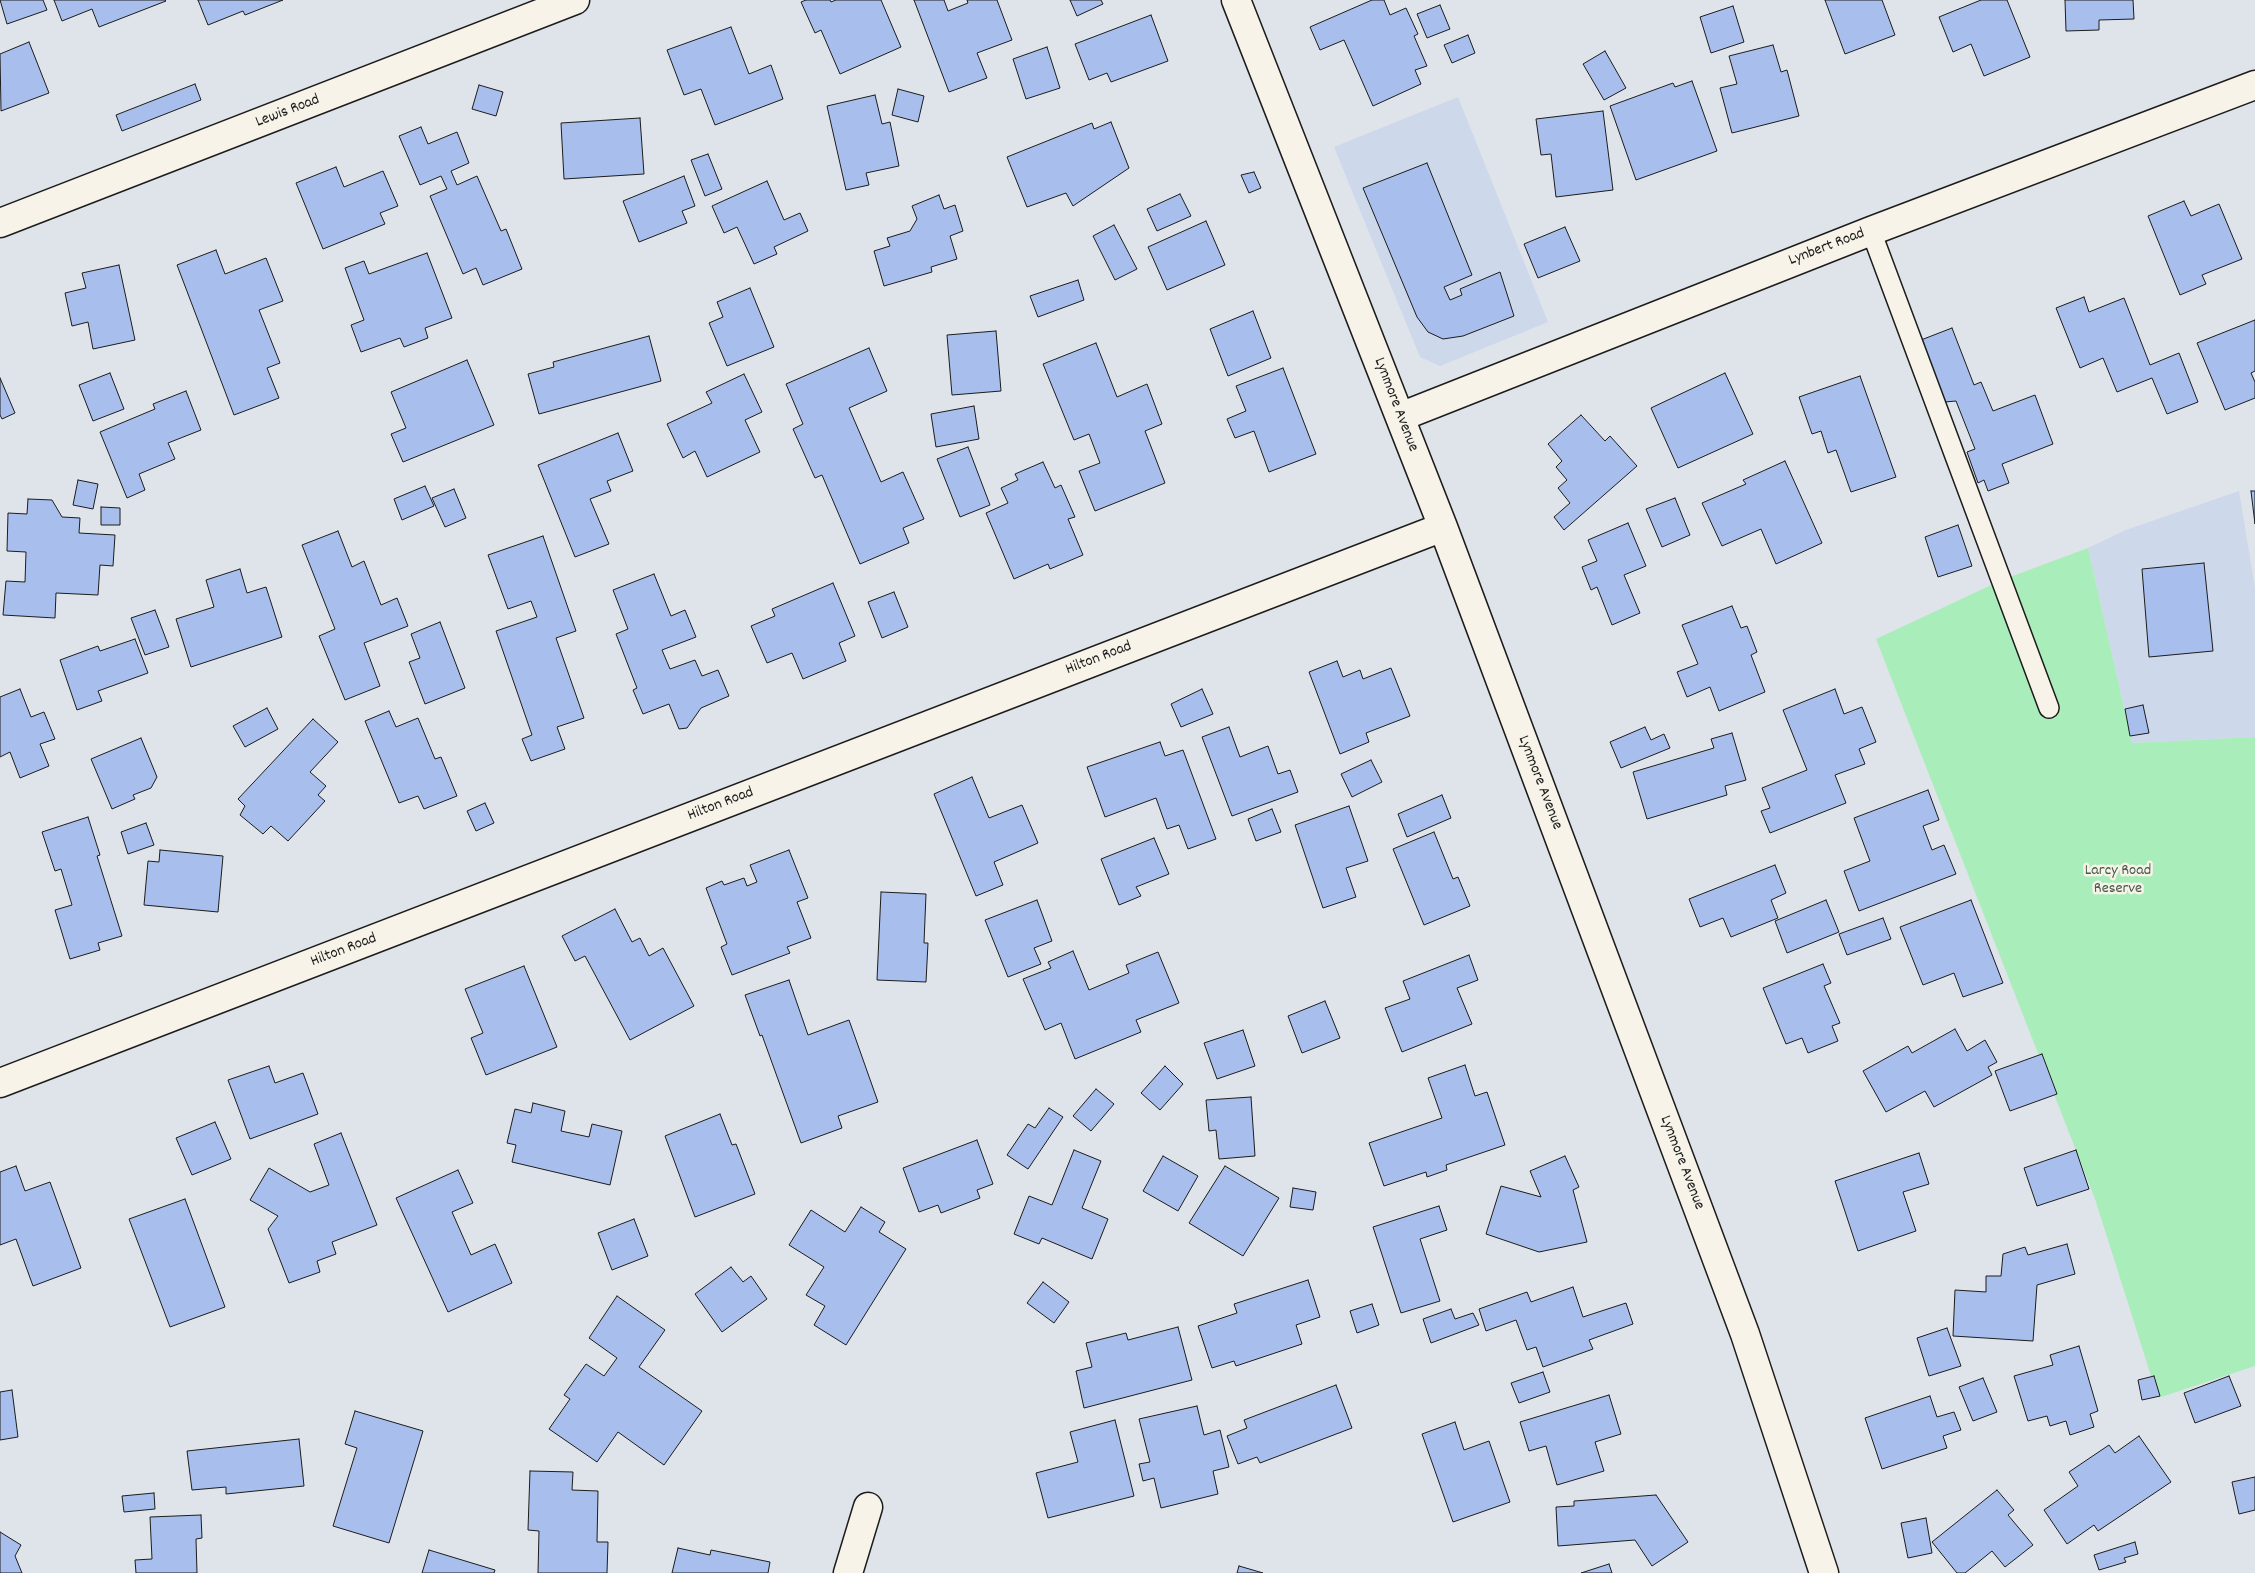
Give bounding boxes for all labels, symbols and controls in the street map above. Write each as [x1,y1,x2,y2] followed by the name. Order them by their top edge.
[253,91,323,133] street label: Lewis Road
[1786,225,1868,271] street label: Lynbert Road
[1368,355,1422,455] street label: Lynmore Avenue
[1063,638,1135,680] street label: Hilton Road
[1512,733,1566,833] street label: Lynmore Avenue
[685,784,757,826] street label: Hilton Road
[2085,862,2151,900] park label: Larcy Road Reserve
[308,930,380,972] street label: Hilton Road
[1654,1113,1708,1213] street label: Lynmore Avenue

